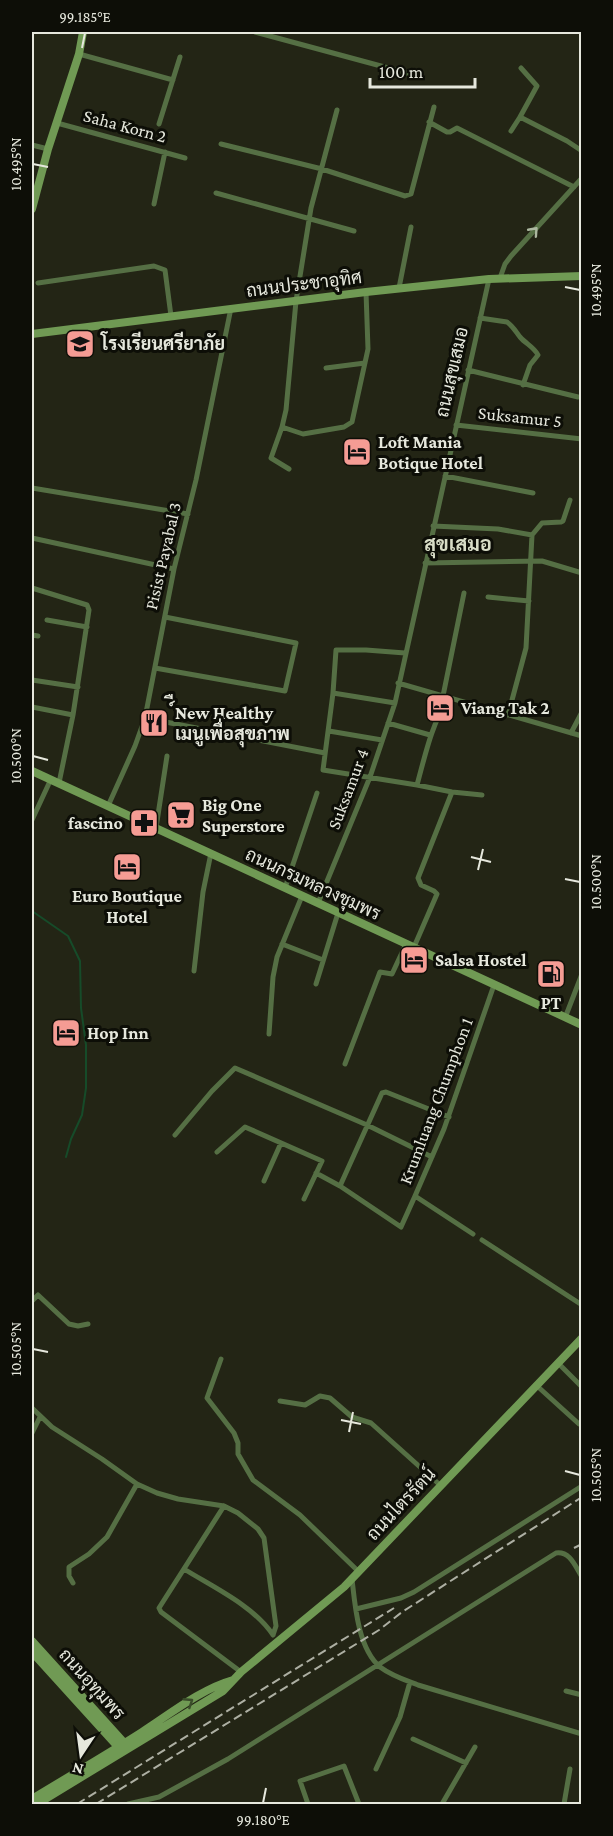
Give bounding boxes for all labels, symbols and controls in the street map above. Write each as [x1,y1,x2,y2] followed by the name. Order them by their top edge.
[59,9,111,25] text: 99.185°E
[370,51,475,89] scale bar
[379,62,424,82] text: 100 m
[81,105,169,147] street label: Saha Korn 2
[8,137,24,191] text: 10.495°N
[527,227,538,238] one-way arrow
[588,263,604,317] text: 10.495°N
[245,266,363,303] street label: ถนนประชาอุทิศ
[432,325,474,420] street label: ถนนสุขเสมอ
[64,328,96,360] school or university icon: โรงเรียนศรียาภัย
[100,331,225,354] place label: โรงเรียนศรียาภัย
[477,403,563,431] street label: Suksamur 5
[378,432,483,473] place label: Loft Mania Botique Hotel
[341,436,373,468] hotel icon: Loft Mania Botique Hotel
[141,500,185,612] street label: Pisist Payabal 3
[424,533,492,559] district label: สุขเสมอ
[424,692,456,724] hotel icon: Viang Tak 2
[164,694,290,748] place label: ์ืNew Healthy เมนูเพื่อสุขภาพ
[460,698,550,718] place label: Viang Tak 2
[138,707,170,739] restaurant icon: ์ืNew Healthy เมนูเพื่อสุขภาพ
[8,728,24,784] text: 10.500°N
[323,746,373,832] street label: Suksamur 4
[202,795,285,836] place label: Big One Superstore
[165,799,197,831] supermarket icon: Big One Superstore
[128,807,160,839] pharmacy icon: fascino
[68,813,123,833] place label: fascino
[242,844,384,926] street label: ถนนกรมหลวงชุมพร
[111,851,143,883] hotel icon: Euro Boutique Hotel
[588,854,604,910] text: 10.500°N
[72,886,182,927] place label: Euro Boutique Hotel
[398,944,430,976] hotel icon: Salsa Hostel
[435,950,527,970] place label: Salsa Hostel
[535,958,567,990] fuel station icon: PT
[541,993,562,1013] place label: PT
[395,1015,477,1187] street label: Krumluang Chumphon 1
[50,1017,82,1049] hotel icon: Hop Inn
[87,1023,149,1043] place label: Hop Inn
[8,1322,24,1376] text: 10.505°N
[588,1448,604,1502] text: 10.505°N
[360,1462,439,1544] street label: ถนนไตรรัตน์
[53,1644,129,1725] street label: ถนนอุทุมพร
[182,1698,193,1709] one-way arrow
[51,1725,111,1785] north arrow
[70,1760,85,1779] text: N
[236,1812,290,1828] text: 99.180°E

